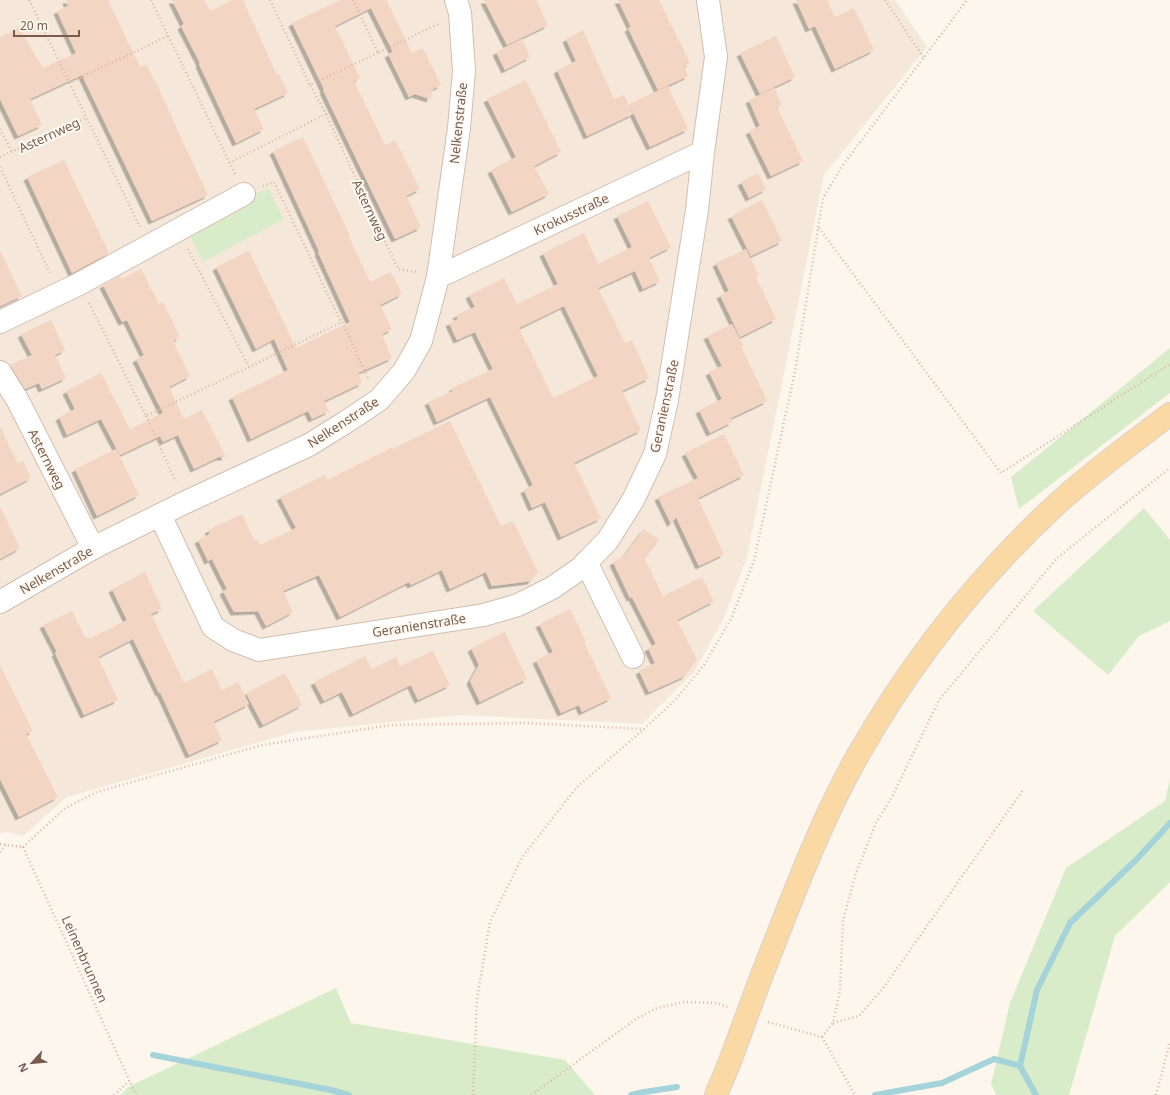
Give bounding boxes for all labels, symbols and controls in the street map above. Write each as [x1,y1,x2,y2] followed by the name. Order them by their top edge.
[14,12,79,38] scale bar
[20,17,48,34] text: 20 m
[445,81,471,165] street label: Nelkenstraße
[16,113,82,157] street label: Asternweg
[348,177,392,243] street label: Asternweg
[530,189,612,239] street label: Krokusstraße
[645,358,683,454] street label: Geranienstraße
[304,392,382,452] street label: Nelkenstraße
[24,426,70,492] street label: Asternweg
[16,542,96,598] street label: Nelkenstraße
[371,609,467,641] street label: Geranienstraße
[58,913,112,1005] street label: Leinenbrunnen
[12,1043,52,1083] north arrow
[14,1060,31,1075] text: N

